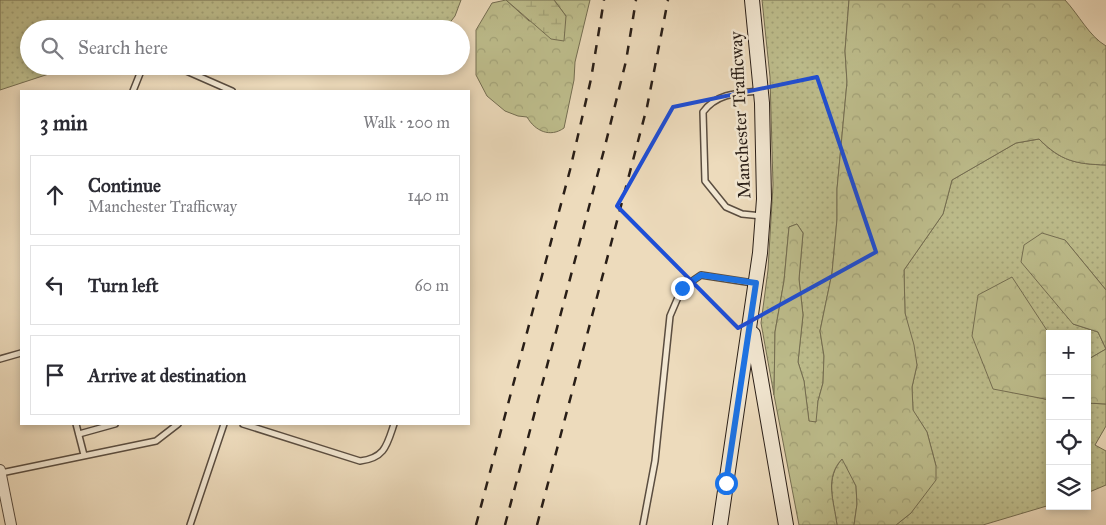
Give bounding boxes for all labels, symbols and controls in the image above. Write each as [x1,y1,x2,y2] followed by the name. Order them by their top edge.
[20,20,470,75] search box
[725,30,755,199] street label: Manchester Trafficway
[38,34,66,62] icon: search
[78,36,168,59] text: Search here
[40,110,88,136] text: 3 min
[363,113,450,132] text: Walk · 200 m
[88,174,161,197] text: Continue
[41,181,69,209] icon: ahead
[408,186,449,205] text: 140 m
[88,197,237,216] text: Manchester Trafficway
[41,271,69,299] icon: left
[88,274,158,297] text: Turn left
[415,276,449,295] text: 60 m
[671,277,694,300] route end
[1046,330,1091,510] map controls
[1046,330,1091,375] button: +
[41,361,69,389] icon: arrive
[88,364,246,387] text: Arrive at destination
[1046,375,1091,420] button: −
[1046,420,1091,465] button: locate
[1046,465,1091,510] button: layers
[715,472,738,495] route start

